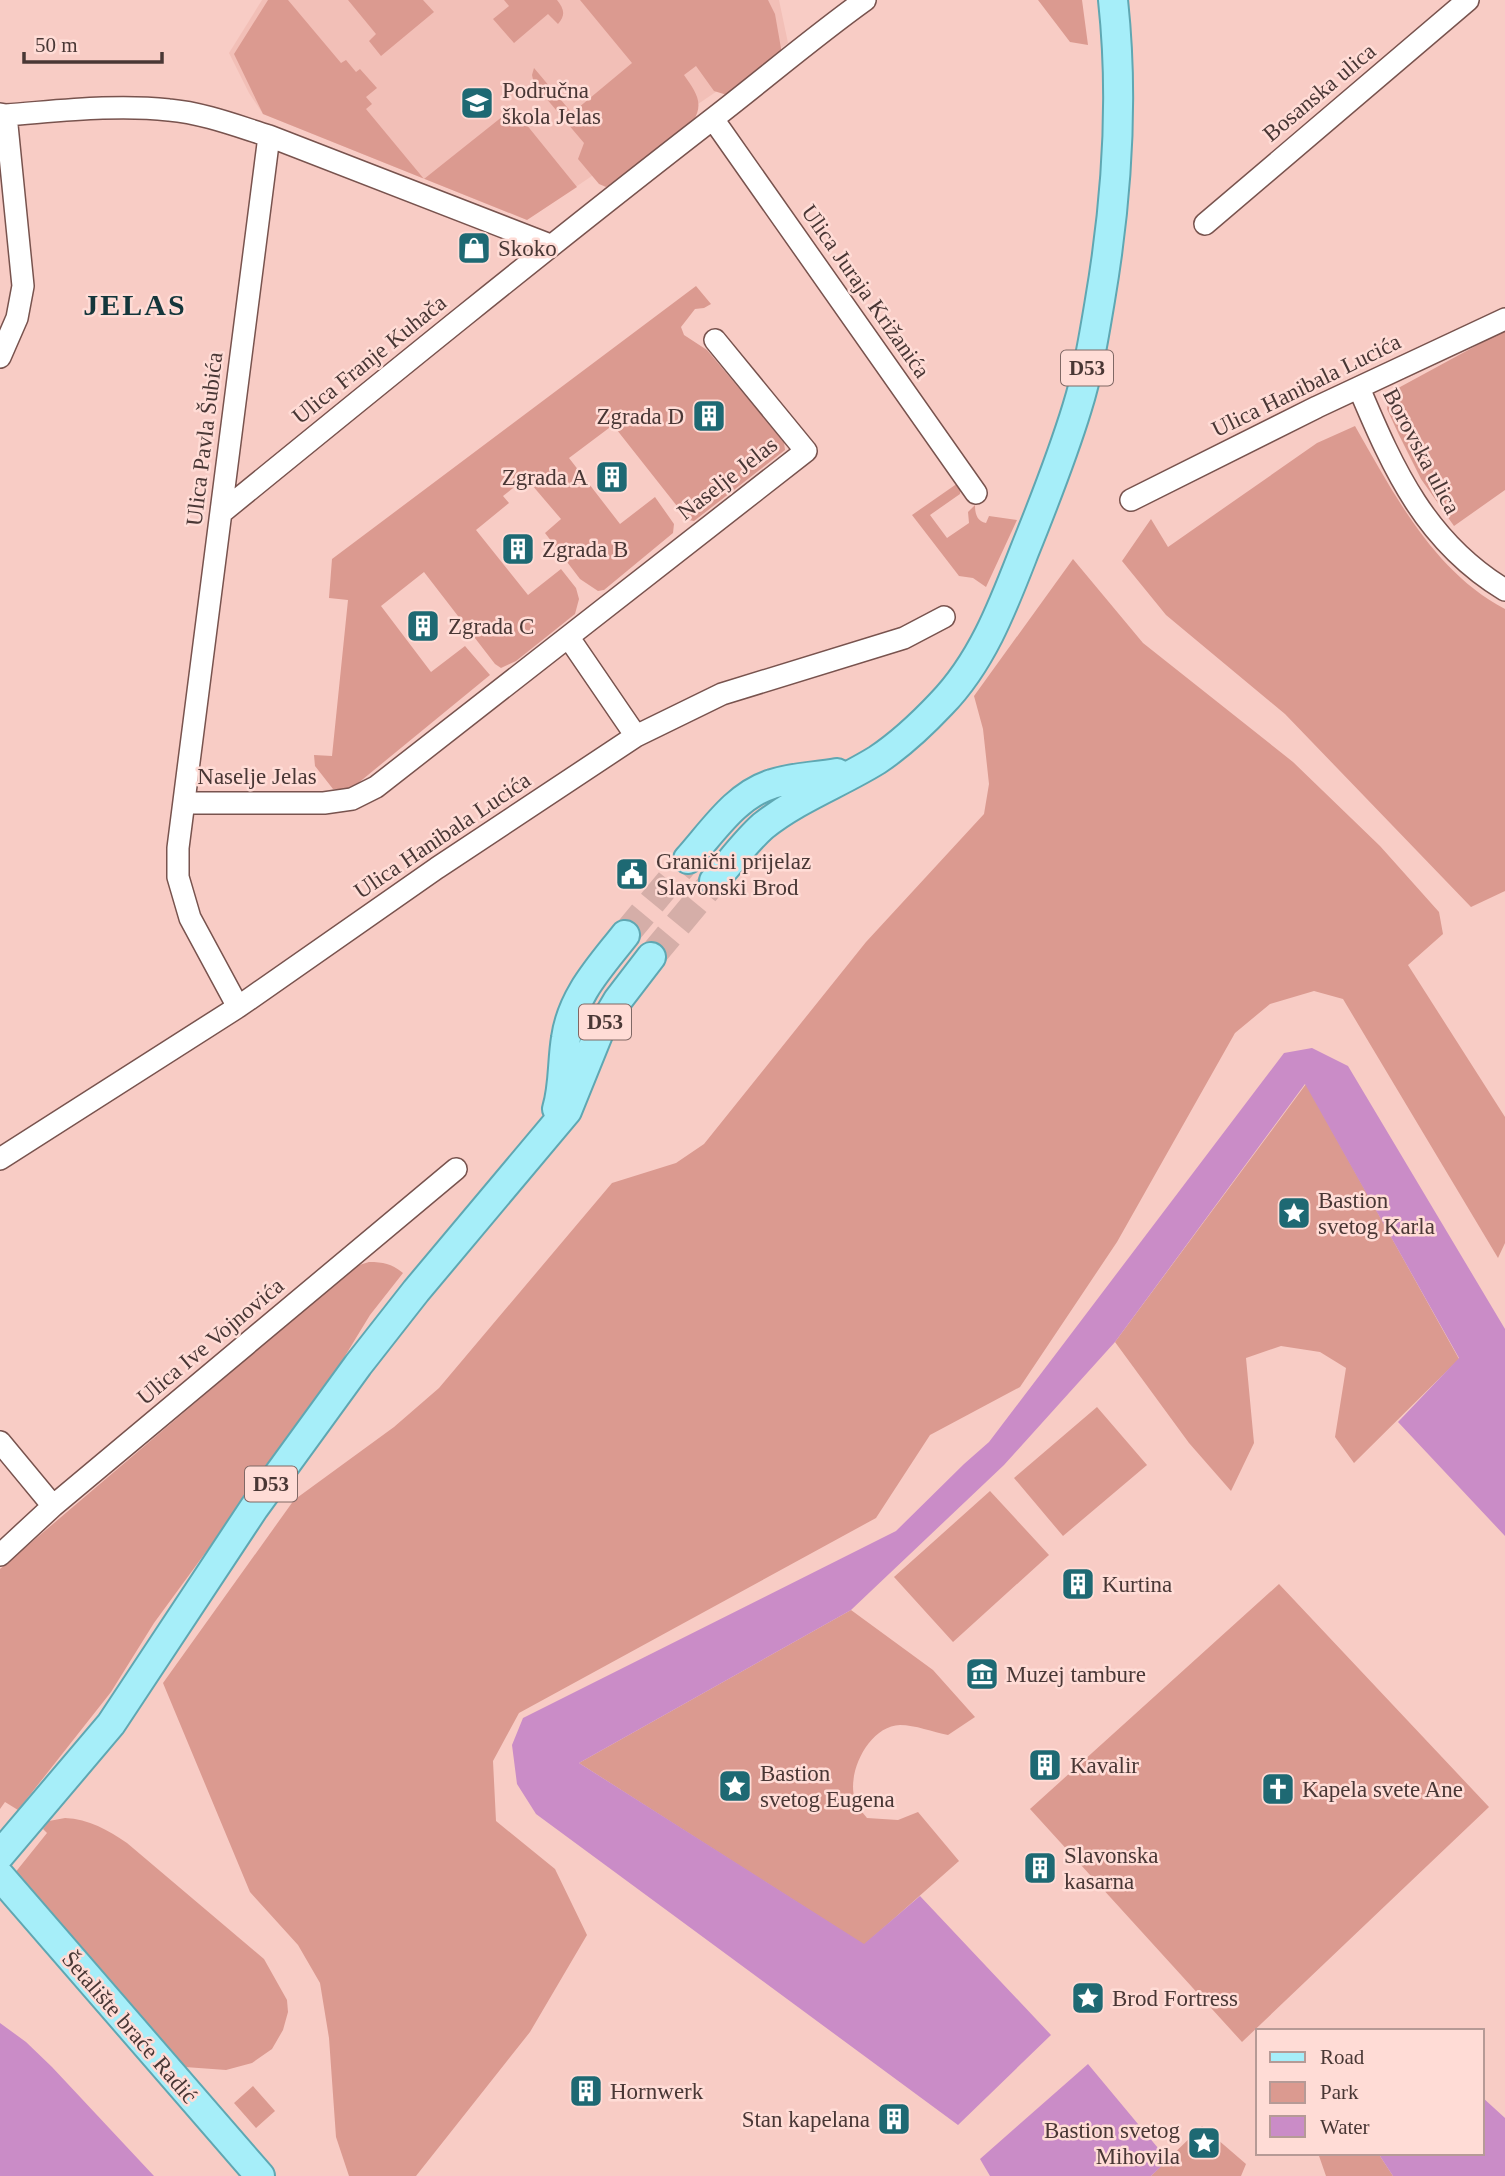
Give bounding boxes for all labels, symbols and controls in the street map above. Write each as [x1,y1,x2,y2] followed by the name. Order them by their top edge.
[24,21,163,65] scale bar
[35,33,78,57] text: 50 m
[1258,38,1380,147] street label: Bosanska ulica
[502,78,601,129] place label: Područna škola Jelas
[458,84,496,122] school or university icon: Područna škola Jelas
[796,200,935,383] street label: Ulica Juraja Križanića
[455,229,493,267] shop icon: Skoko
[498,236,557,261] place label: Skoko
[83,288,187,321] district label: JELAS
[287,290,451,429] street label: Ulica Franje Kuhača
[1208,329,1405,442] street label: Ulica Hanibala Lucića
[1061,350,1113,386] road number: D53
[180,351,228,527] street label: Ulica Pavla Šubića
[1378,384,1465,518] street label: Borovska ulica
[690,397,728,435] building icon: Zgrada D
[597,404,684,429] place label: Zgrada D
[673,432,782,525] street label: Naselje Jelas
[593,458,631,496] building icon: Zgrada A
[502,465,588,490] place label: Zgrada A
[499,530,537,568] building icon: Zgrada B
[542,537,628,562] place label: Zgrada B
[404,607,442,645] building icon: Zgrada C
[448,614,534,639] place label: Zgrada C
[197,764,317,789] street label: Naselje Jelas
[350,767,535,904] street label: Ulica Hanibala Lucića
[656,849,811,900] place label: Granični prijelaz Slavonski Brod
[613,855,651,893] public building icon: Granični prijelaz Slavonski Brod
[579,1004,631,1040] road number: D53
[1318,1188,1435,1239] place label: Bastion svetog Karla
[1275,1194,1313,1232] place icon: Bastion svetog Karla
[132,1273,288,1410] street label: Ulica Ive Vojnovića
[245,1466,297,1502] road number: D53
[1059,1565,1097,1603] building icon: Kurtina
[1102,1572,1172,1597] place label: Kurtina
[963,1655,1001,1693] museum icon: Muzej tambure
[1006,1662,1146,1687] place label: Muzej tambure
[1026,1746,1064,1784] building icon: Kavalir
[1070,1753,1139,1778] place label: Kavalir
[760,1761,895,1812] place label: Bastion svetog Eugena
[716,1767,754,1805] place icon: Bastion svetog Eugena
[1259,1770,1297,1808] church icon: Kapela svete Ane
[1302,1777,1463,1802] place label: Kapela svete Ane
[1064,1843,1159,1894] place label: Slavonska kasarna
[1021,1849,1059,1887] building icon: Slavonska kasarna
[57,1946,203,2108] street label: Šetalište braće Radić
[1069,1979,1107,2017] place icon: Brod Fortress
[1112,1986,1238,2011] place label: Brod Fortress
[1256,2029,1484,2155] legend
[1320,2045,1365,2069] text: Road
[567,2072,605,2110] building icon: Hornwerk
[610,2079,704,2104] place label: Hornwerk
[1320,2080,1359,2104] text: Park
[875,2100,913,2138] building icon: Stan kapelana
[742,2107,870,2132] place label: Stan kapelana
[1320,2115,1370,2139] text: Water
[1044,2118,1180,2169] place label: Bastion svetog Mihovila
[1185,2124,1223,2162] place icon: Bastion svetog Mihovila

